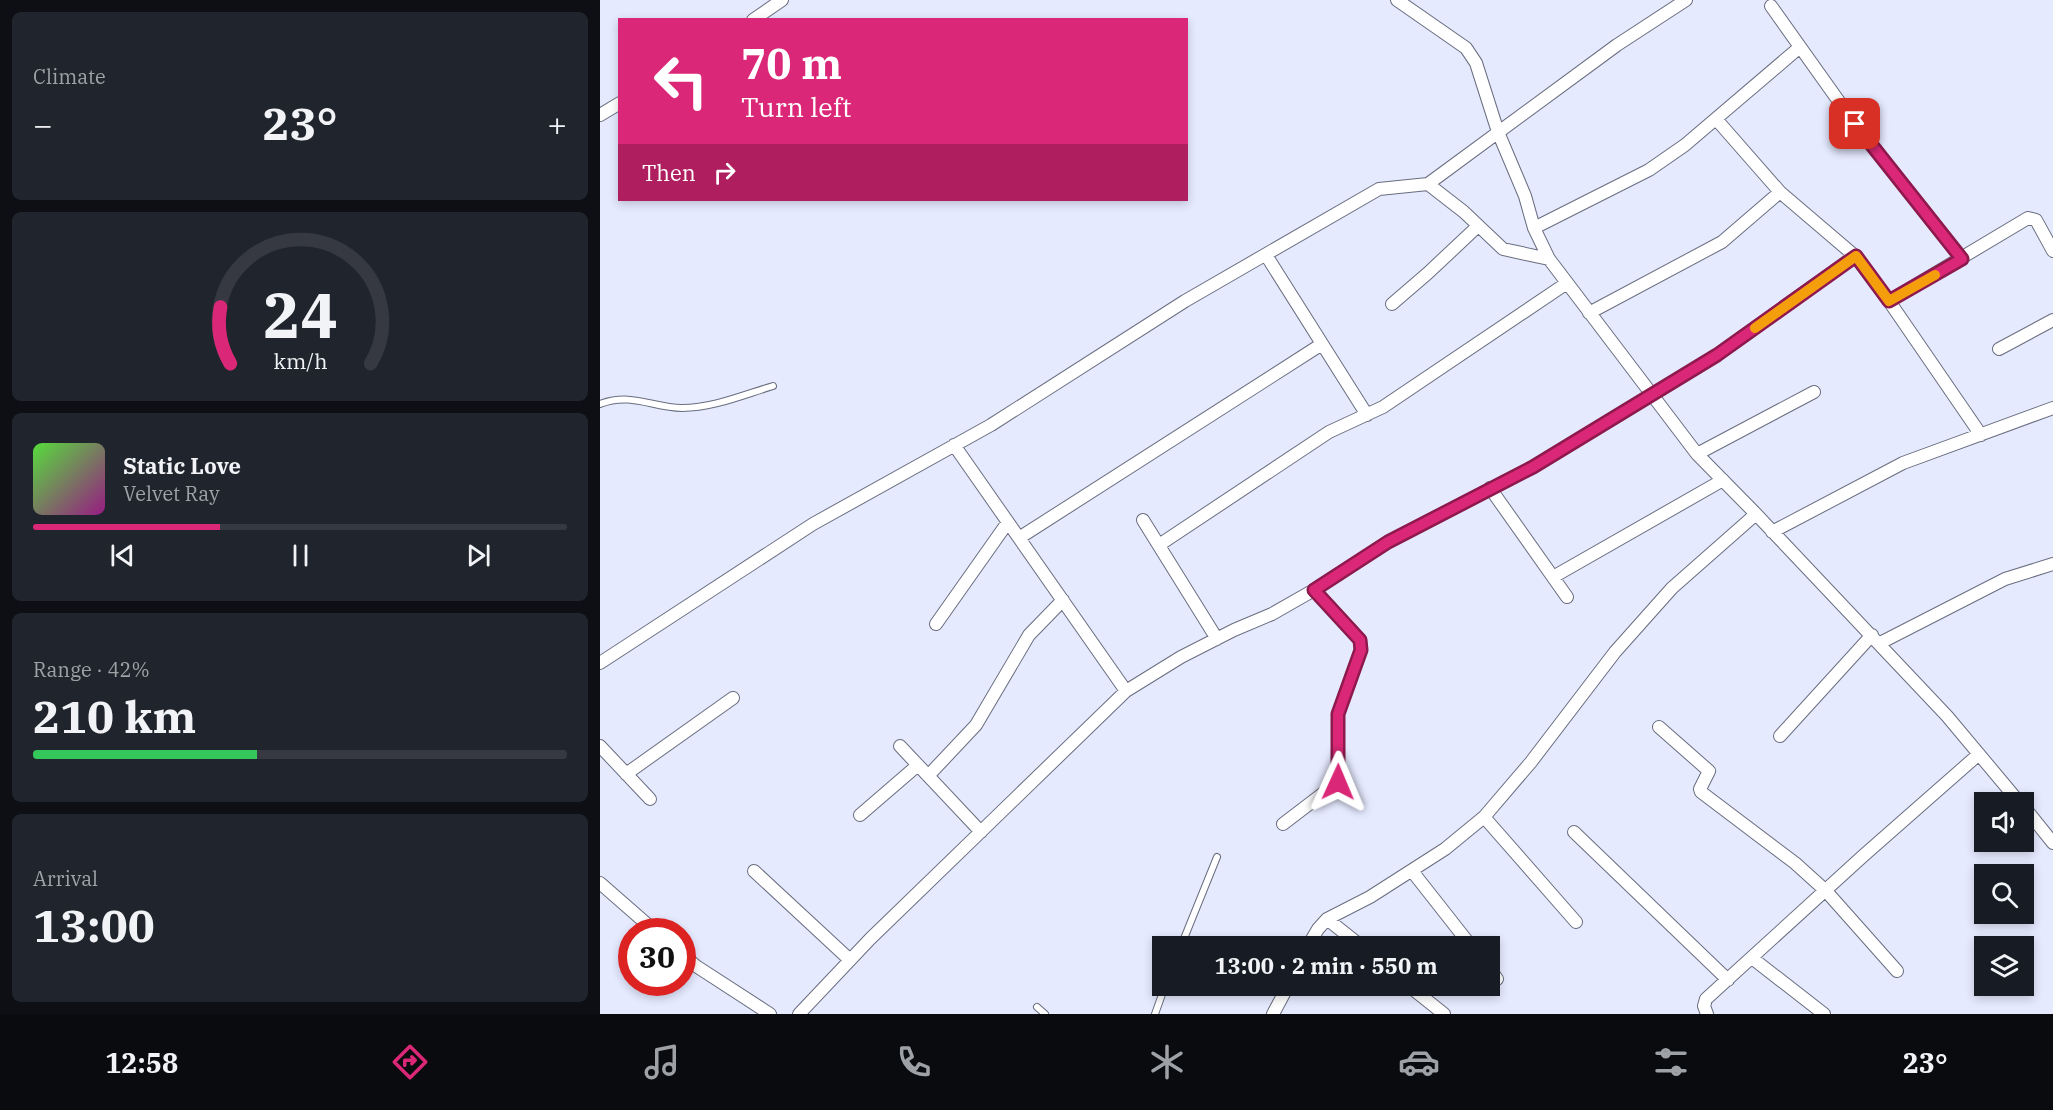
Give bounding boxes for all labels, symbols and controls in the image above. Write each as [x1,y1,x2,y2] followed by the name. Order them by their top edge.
[741,36,842,91] text: 70 m
[642,42,720,120] icon: left
[33,63,106,90] text: Climate
[741,89,852,124] text: Turn left
[262,94,338,152] text: 23°
[1829,98,1880,149] pin
[33,103,53,146] text: −
[547,103,567,146] text: +
[1838,107,1871,140] icon: arrive
[708,156,741,189] icon: right
[642,158,696,187] text: Then
[263,274,337,355] text: 24
[273,347,327,375] text: km/h
[123,451,241,480] text: Static Love
[123,480,220,507] text: Velvet Ray
[106,539,139,572] icon: previous
[284,539,317,572] icon: pause
[462,539,495,572] icon: next
[33,656,150,683] text: Range · 42%
[33,687,196,745] text: 210 km
[1306,750,1370,814] position arrow
[1974,792,2034,996] map controls
[1974,792,2034,852] button: sound
[1974,864,2034,924] button: search
[33,865,98,892] text: Arrival
[33,896,155,954] text: 13:00
[618,918,696,996] speed limit sign: 30
[1974,936,2034,996] button: layers
[1214,951,1438,980] text: 13:00 · 2 min · 550 m
[389,1041,431,1083] icon: directions
[641,1041,683,1083] icon: music
[893,1041,935,1083] icon: phone
[1146,1041,1188,1083] icon: climate
[1398,1041,1440,1083] icon: car
[1650,1041,1692,1083] icon: filters
[105,1045,178,1080] text: 12:58
[1903,1045,1948,1080] text: 23°

